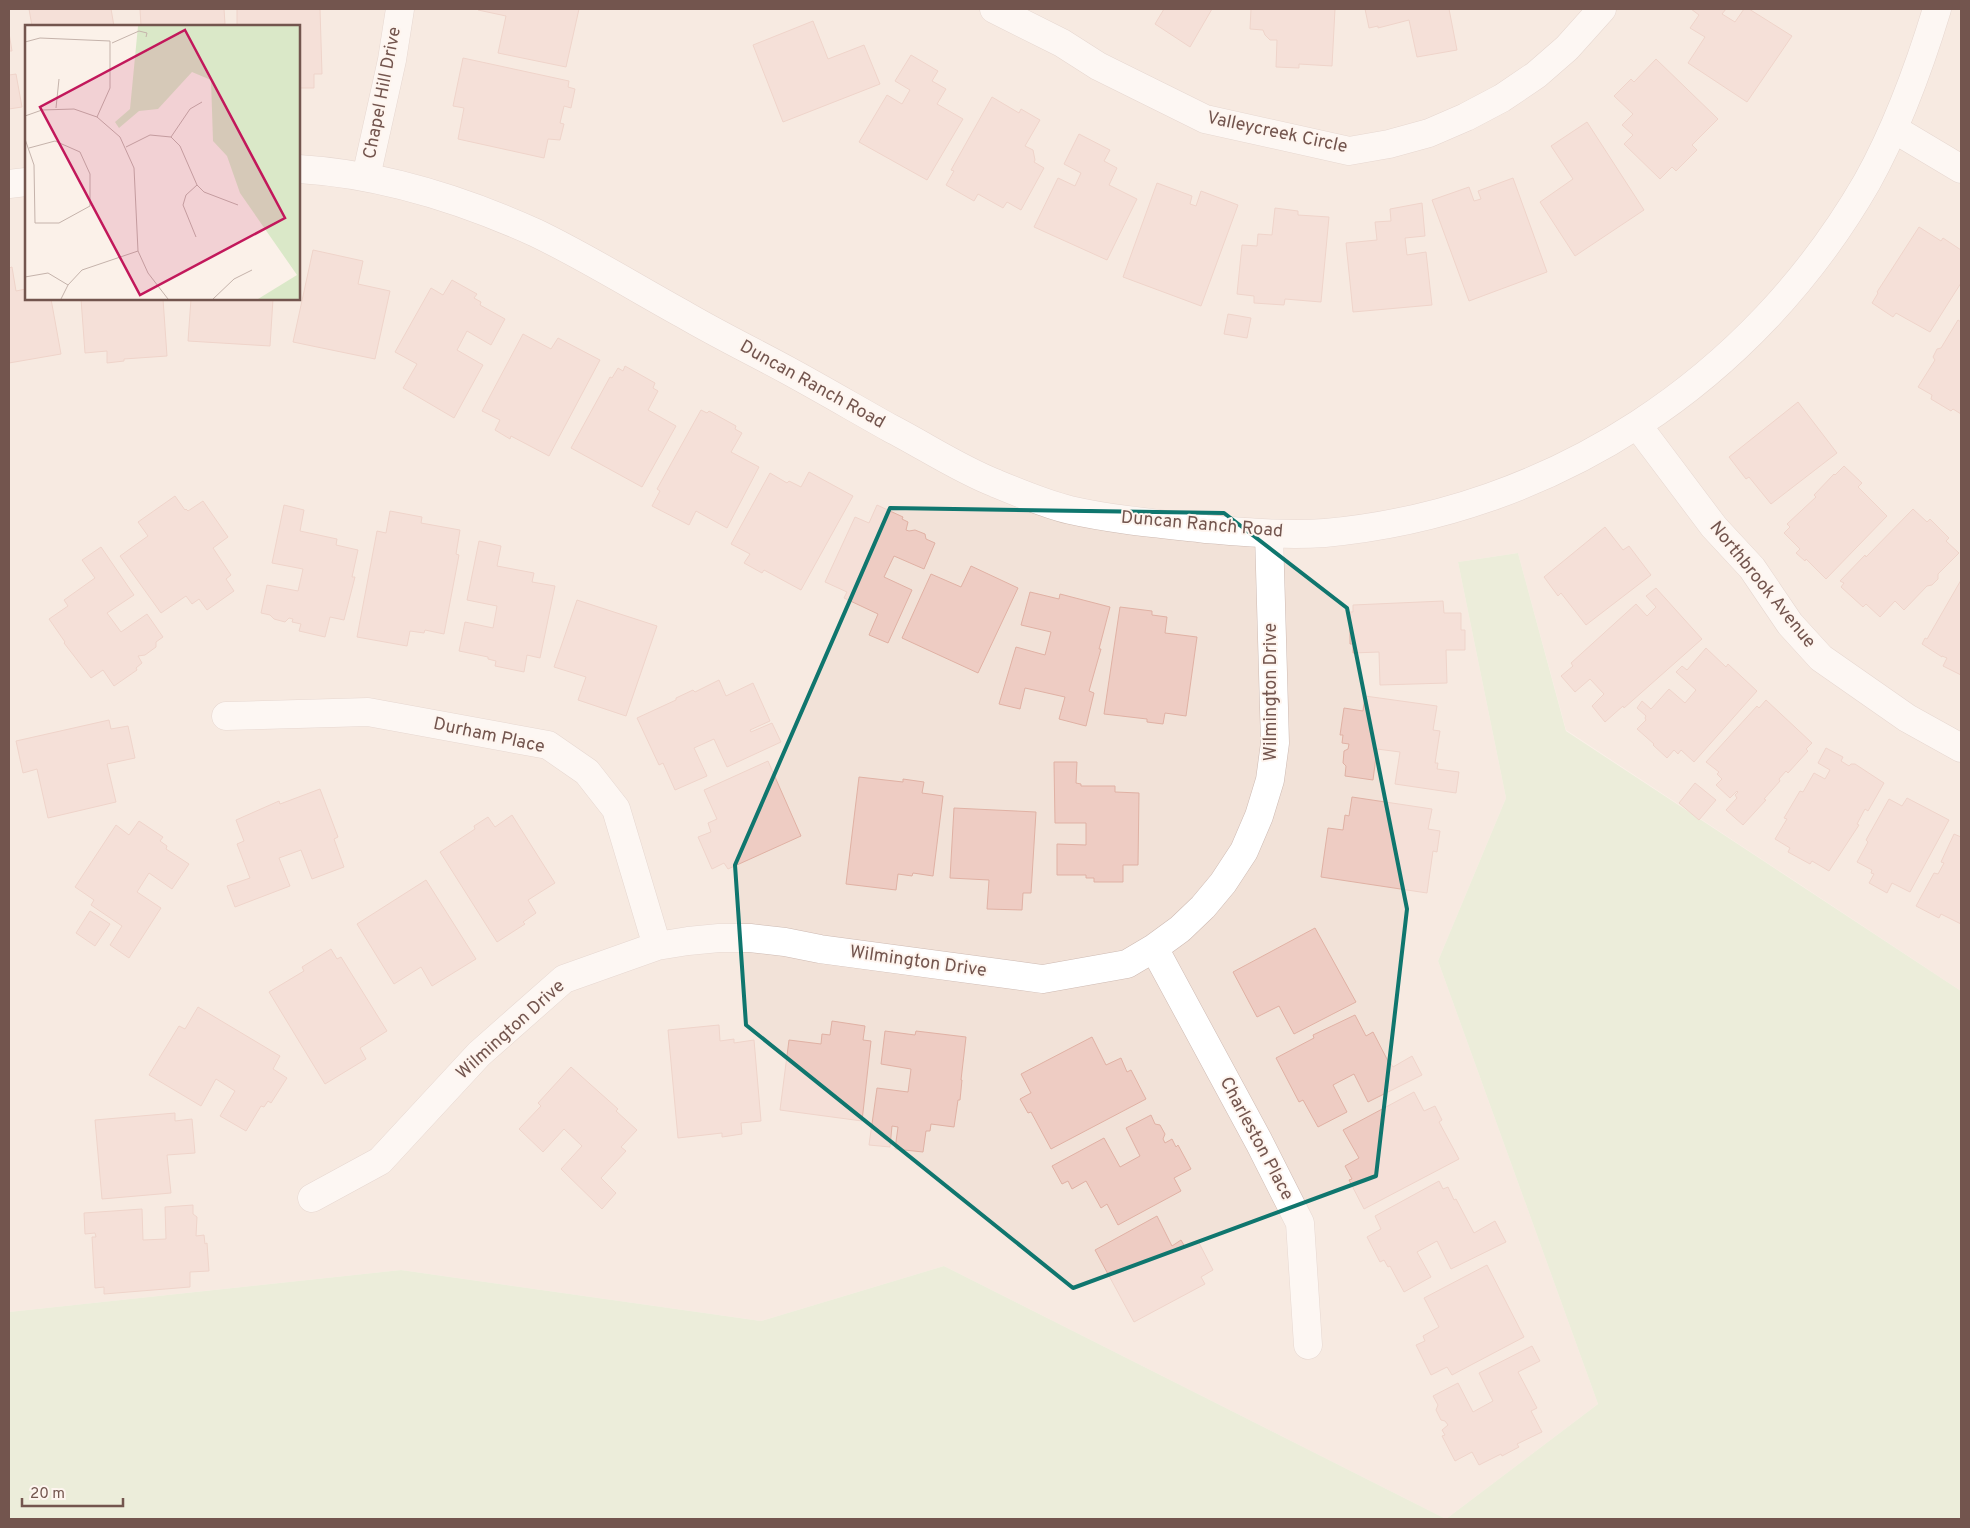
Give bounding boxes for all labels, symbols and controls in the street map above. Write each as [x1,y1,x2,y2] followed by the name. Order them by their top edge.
[25,25,300,300] inset map
[359,25,407,161] street label: Chapel Hill Drive
[1204,107,1350,159] street label: Valleycreek Circle
[735,335,889,435] street label: Duncan Ranch Road
[1120,506,1284,544] street label: Duncan Ranch Road
[1704,517,1820,653] street label: Northbrook Avenue
[1260,623,1283,761] street label: Wilmington Drive
[431,713,547,759] street label: Durham Place
[848,941,988,983] street label: Wilmington Drive
[452,975,570,1085] street label: Wilmington Drive
[1214,1073,1298,1205] street label: Charleston Place
[22,1476,124,1508] scale bar
[30,1485,65,1504] text: 20 m

